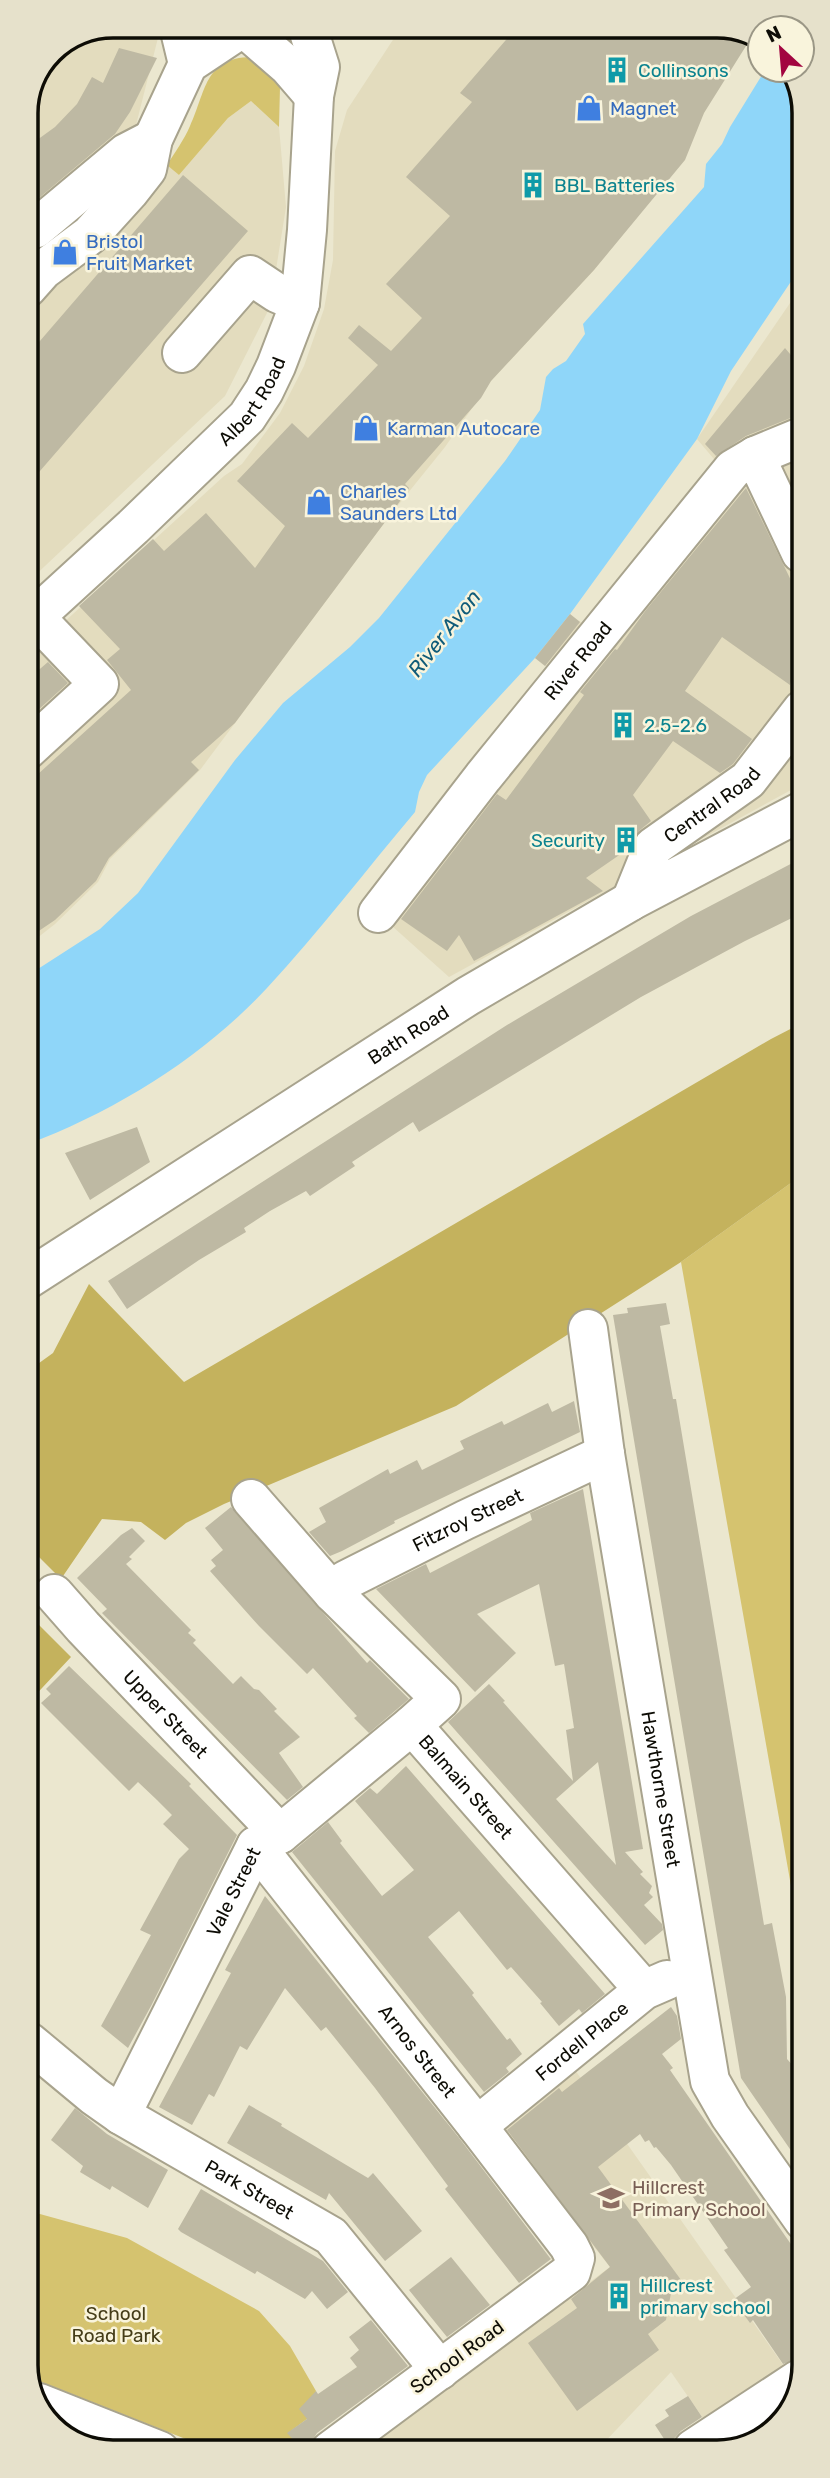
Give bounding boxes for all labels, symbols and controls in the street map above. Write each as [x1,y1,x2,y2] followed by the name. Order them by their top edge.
[746,14,816,84] north arrow
[763,21,785,48] text: N
[602,55,632,85] building icon: Collinsons
[638,59,729,82] place label: Collinsons
[574,93,604,123] shop icon: Magnet
[610,97,677,120] place label: Magnet
[518,170,548,200] building icon: BBL Batteries
[554,174,675,197] place label: BBL Batteries
[86,230,193,275] place label: Bristol Fruit Market
[50,237,80,267] shop icon: Bristol Fruit Market
[213,354,290,450] street label: Albert Road
[351,413,381,443] shop icon: Karman Autocare
[387,417,540,440] place label: Karman Autocare
[340,480,457,525] place label: Charles Saunders Ltd
[304,487,334,517] shop icon: Charles Saunders Ltd
[402,585,486,681] water label: River Avon
[539,617,616,704] street label: River Road
[608,710,638,740] building icon: 2.5-2.6
[644,714,707,737] place label: 2.5-2.6
[659,762,765,847] street label: Central Road
[611,825,641,855] building icon: Security
[531,829,605,852] place label: Security
[363,1000,453,1069] street label: Bath Road
[408,1483,527,1556] street label: Fitzroy Street
[118,1665,213,1763] street label: Upper Street
[637,1709,686,1870] street label: Hawthorne Street
[414,1730,518,1844] street label: Balmain Street
[201,1843,265,1940] street label: Vale Street
[531,1996,633,2085] street label: Fordell Place
[374,2000,462,2102] street label: Arnos Street
[201,2154,299,2224] street label: Park Street
[632,2176,766,2221] place label: Hillcrest Primary School
[596,2183,626,2213] school or university icon: Hillcrest Primary School
[640,2274,771,2319] place label: Hillcrest primary school
[604,2281,634,2311] building icon: Hillcrest primary school
[71,2302,161,2347] park label: School Road Park
[406,2315,508,2399] street label: School Road

